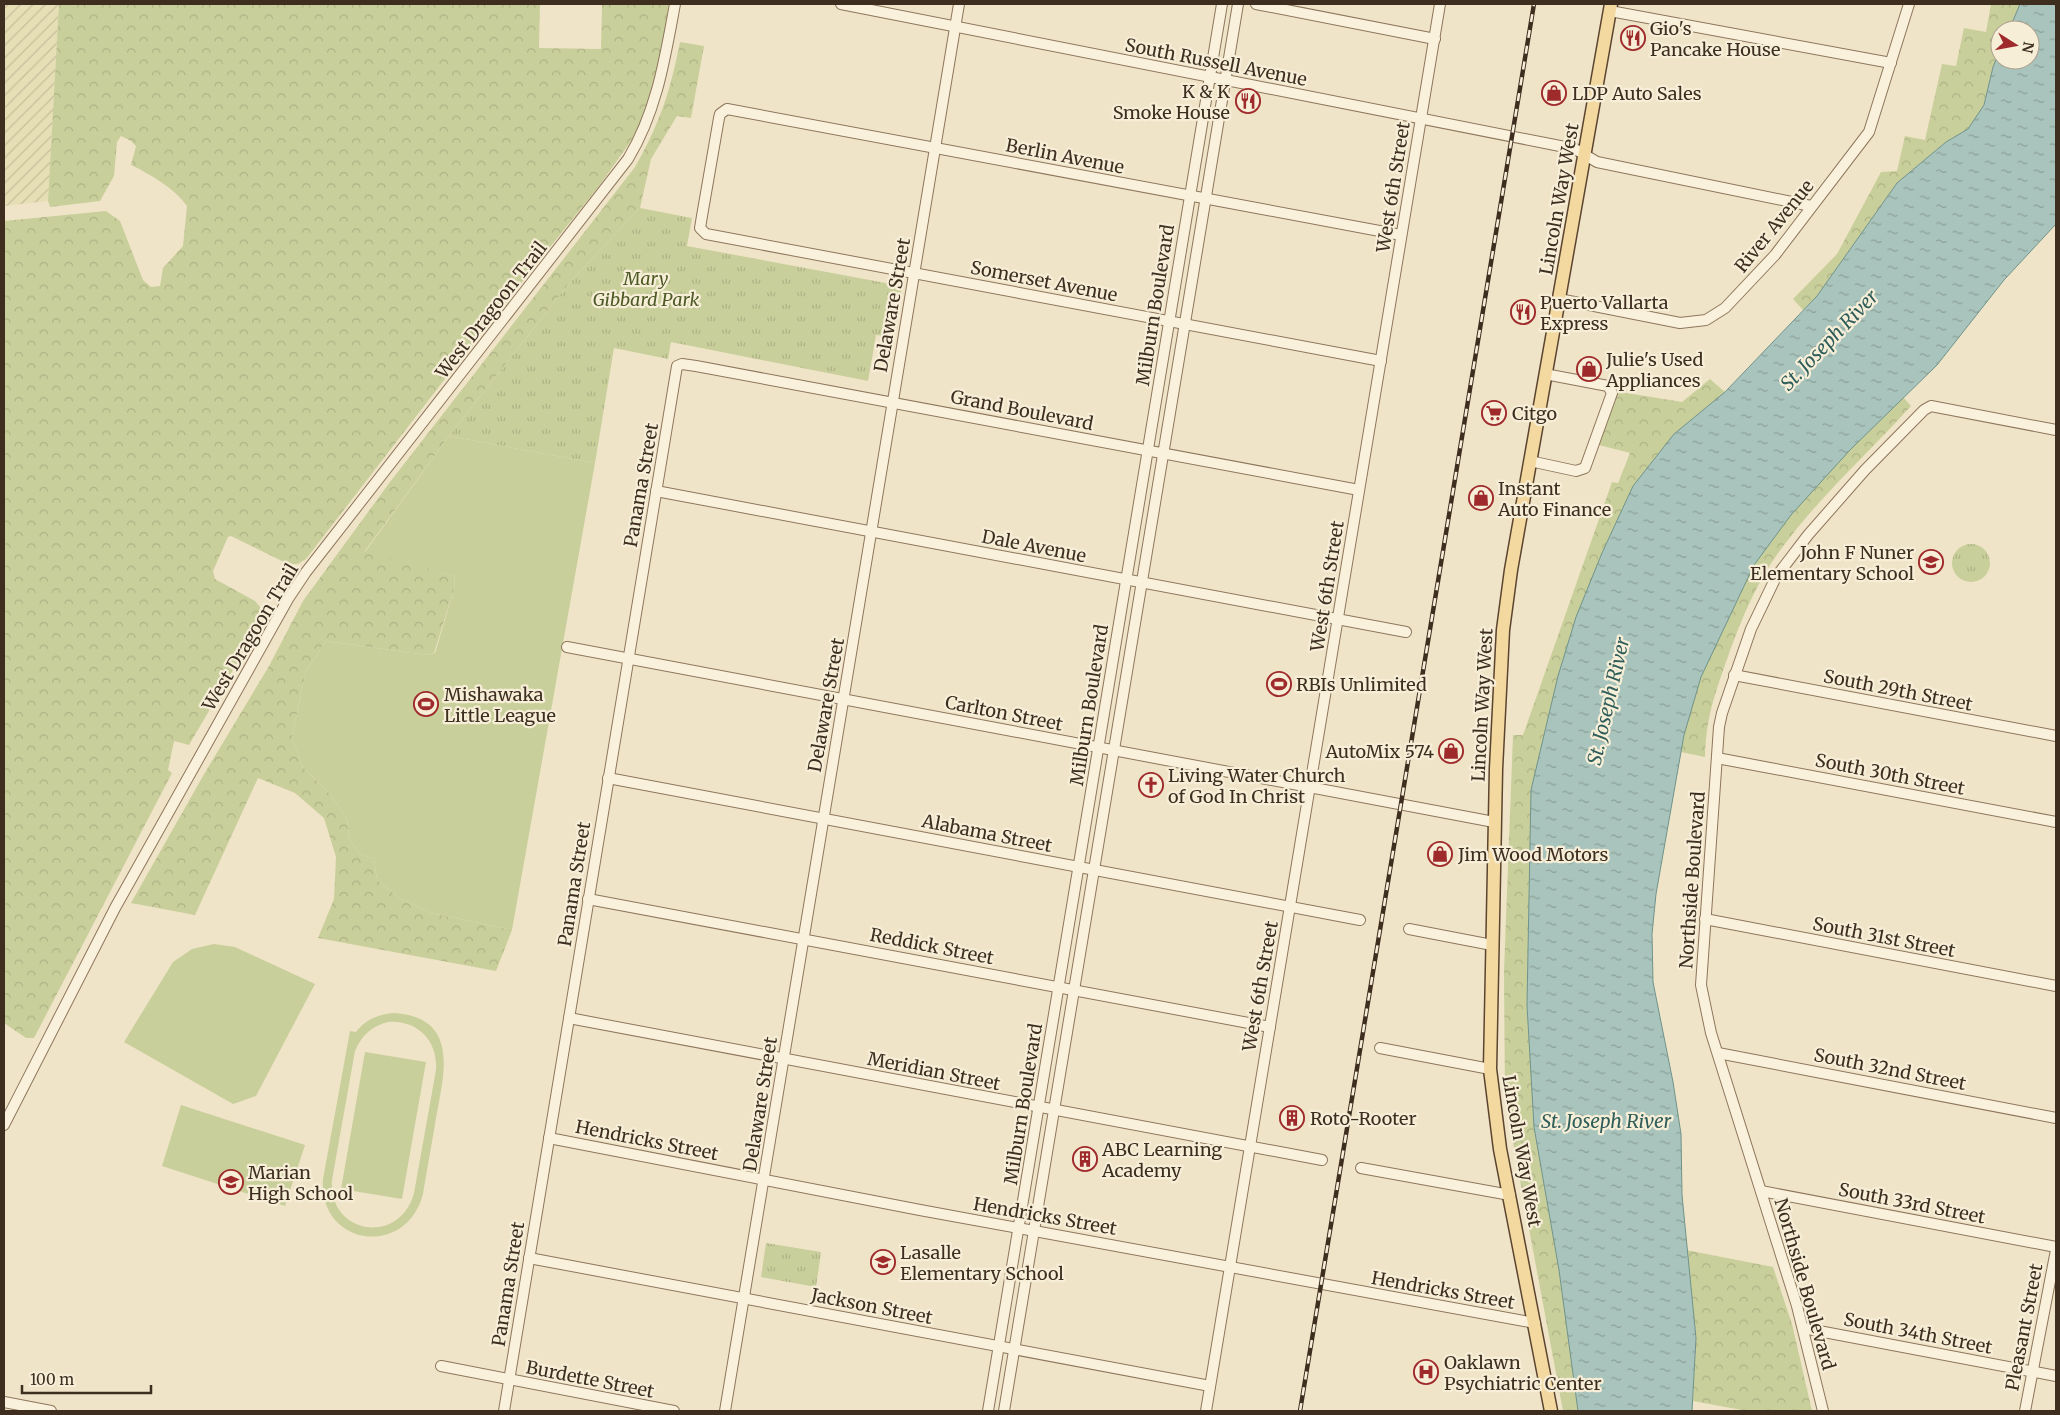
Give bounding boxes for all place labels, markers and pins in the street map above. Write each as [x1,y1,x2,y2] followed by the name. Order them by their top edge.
[1650,17,1780,61] place label: Gio's Pancake House
[1620,25,1646,51] restaurant icon: Gio's Pancake House
[1113,80,1230,124] place label: K & K Smoke House
[1541,80,1567,106] shop icon: LDP Auto Sales
[1572,82,1702,105] place label: LDP Auto Sales
[1235,88,1261,114] restaurant icon: K & K Smoke House
[1540,291,1669,335] place label: Puerto Vallarta Express
[1510,299,1536,325] restaurant icon: Puerto Vallarta Express
[1605,348,1703,392] place label: Julie's Used Appliances
[1576,356,1602,382] shop icon: Julie's Used Appliances
[1481,400,1507,426] supermarket icon: Citgo
[1512,402,1557,425] place label: Citgo
[1497,477,1611,521] place label: Instant Auto Finance
[1468,485,1494,511] shop icon: Instant Auto Finance
[1750,541,1914,585] place label: John F Nuner Elementary School
[1918,549,1944,575] school or university icon: John F Nuner Elementary School
[1266,671,1292,697] sports icon: RBIs Unlimited
[1296,673,1427,696] place label: RBIs Unlimited
[444,683,556,727] place label: Mishawaka Little League
[413,691,439,717] sports icon: Mishawaka Little League
[1438,738,1464,764] shop icon: AutoMix 574
[1325,740,1434,763] place label: AutoMix 574
[1168,764,1345,808] place label: Living Water Church of God In Christ
[1138,772,1164,798] church icon: Living Water Church of God In Christ
[1427,841,1453,867] shop icon: Jim Wood Motors
[1457,843,1608,866] place label: Jim Wood Motors
[1279,1105,1305,1131] building icon: Roto-Rooter
[1310,1107,1417,1130] place label: Roto-Rooter
[1101,1138,1222,1182] place label: ABC Learning Academy
[1072,1146,1098,1172] building icon: ABC Learning Academy
[248,1161,354,1205] place label: Marian High School
[218,1169,244,1195] school or university icon: Marian High School
[900,1241,1064,1285] place label: Lasalle Elementary School
[870,1249,896,1275] school or university icon: Lasalle Elementary School
[1444,1351,1602,1395] place label: Oaklawn Psychiatric Center
[1413,1359,1439,1385] hospital icon: Oaklawn Psychiatric Center

